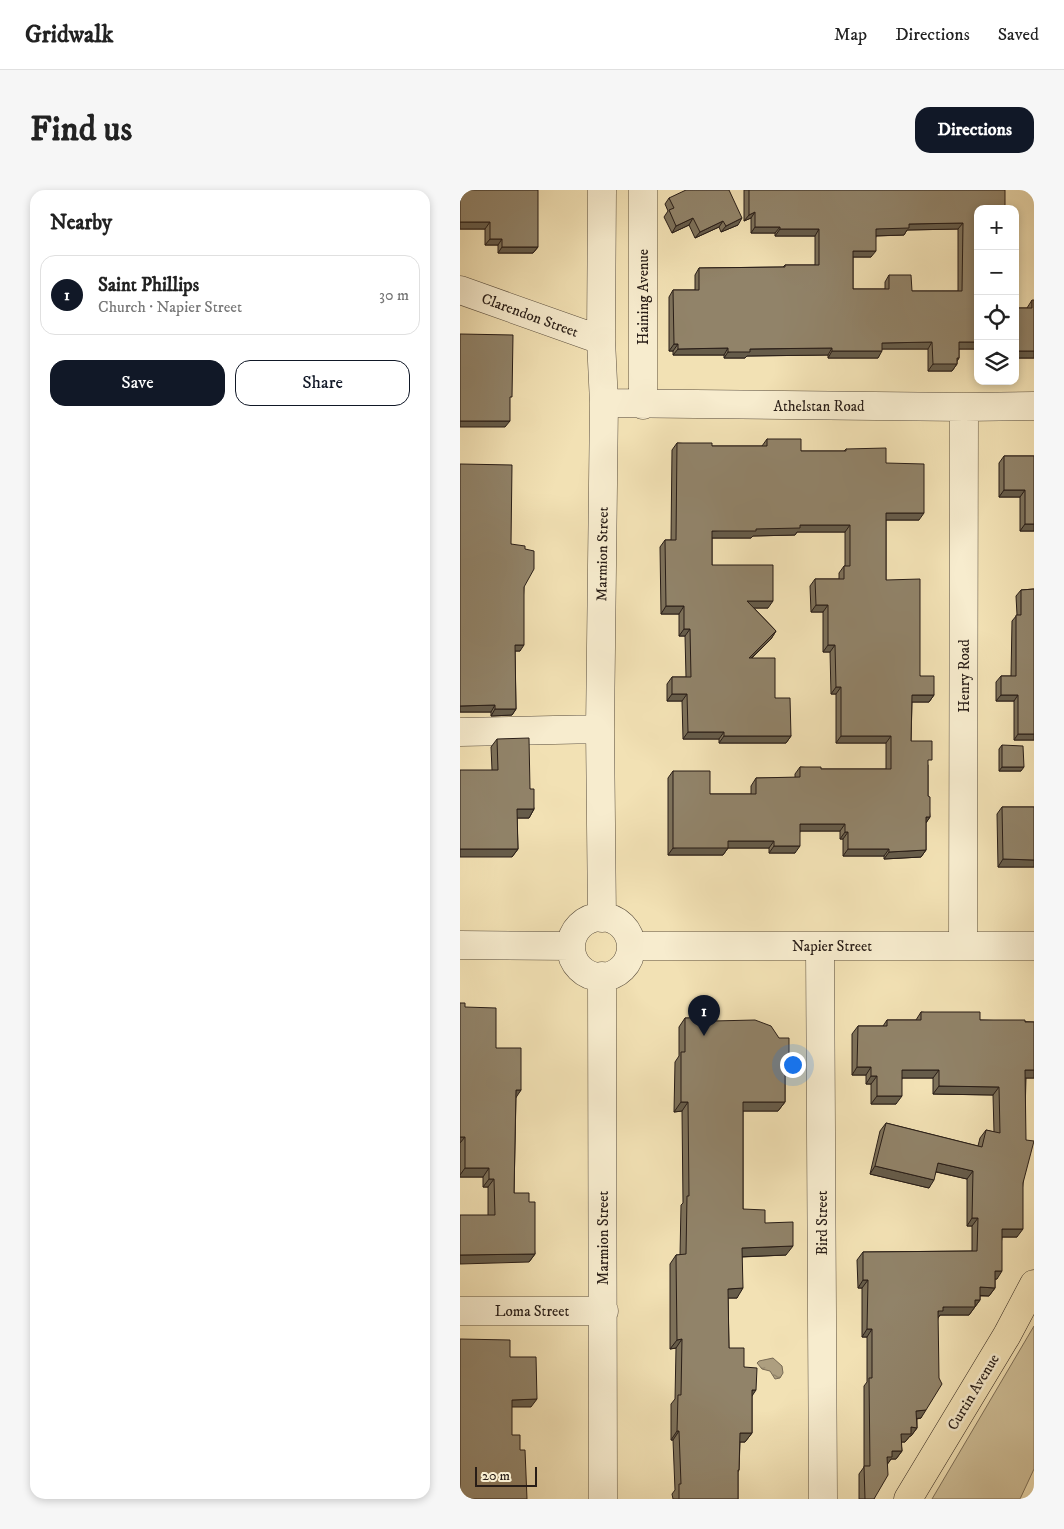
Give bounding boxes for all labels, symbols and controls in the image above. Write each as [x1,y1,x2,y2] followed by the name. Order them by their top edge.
[25,20,113,50] text: Gridwalk
[834,24,867,46] text: Map
[895,24,970,46] text: Directions
[998,24,1039,46] text: Saved
[915,107,1034,153] button: Directions
[30,108,132,152] text: Find us
[974,205,1019,385] map controls
[974,205,1019,250] button: +
[50,210,112,236] text: Nearby
[634,249,653,345] street label: Haining Avenue
[974,250,1019,295] button: −
[98,274,199,297] text: Saint Phillips
[64,285,70,305] text: 1
[379,285,409,305] text: 30 m
[479,289,581,342] street label: Clarendon Street
[974,295,1019,340] button: locate
[98,297,242,317] text: Church · Napier Street
[974,340,1019,385] button: layers
[50,360,225,406] button: Save
[235,360,410,406] button: Share
[773,397,865,416] street label: Athelstan Road
[592,506,613,601] street label: Marmion Street
[955,639,974,713] street label: Henry Road
[792,937,872,956] street label: Napier Street
[688,995,720,1036] pin: 1
[780,1052,806,1078] your location
[594,1190,613,1285] street label: Marmion Street
[813,1190,832,1256] street label: Bird Street
[495,1302,569,1321] street label: Loma Street
[943,1351,1004,1434] street label: Curtin Avenue
[475,1464,538,1487] scale bar
[482,1467,510,1485] text: 20 m

